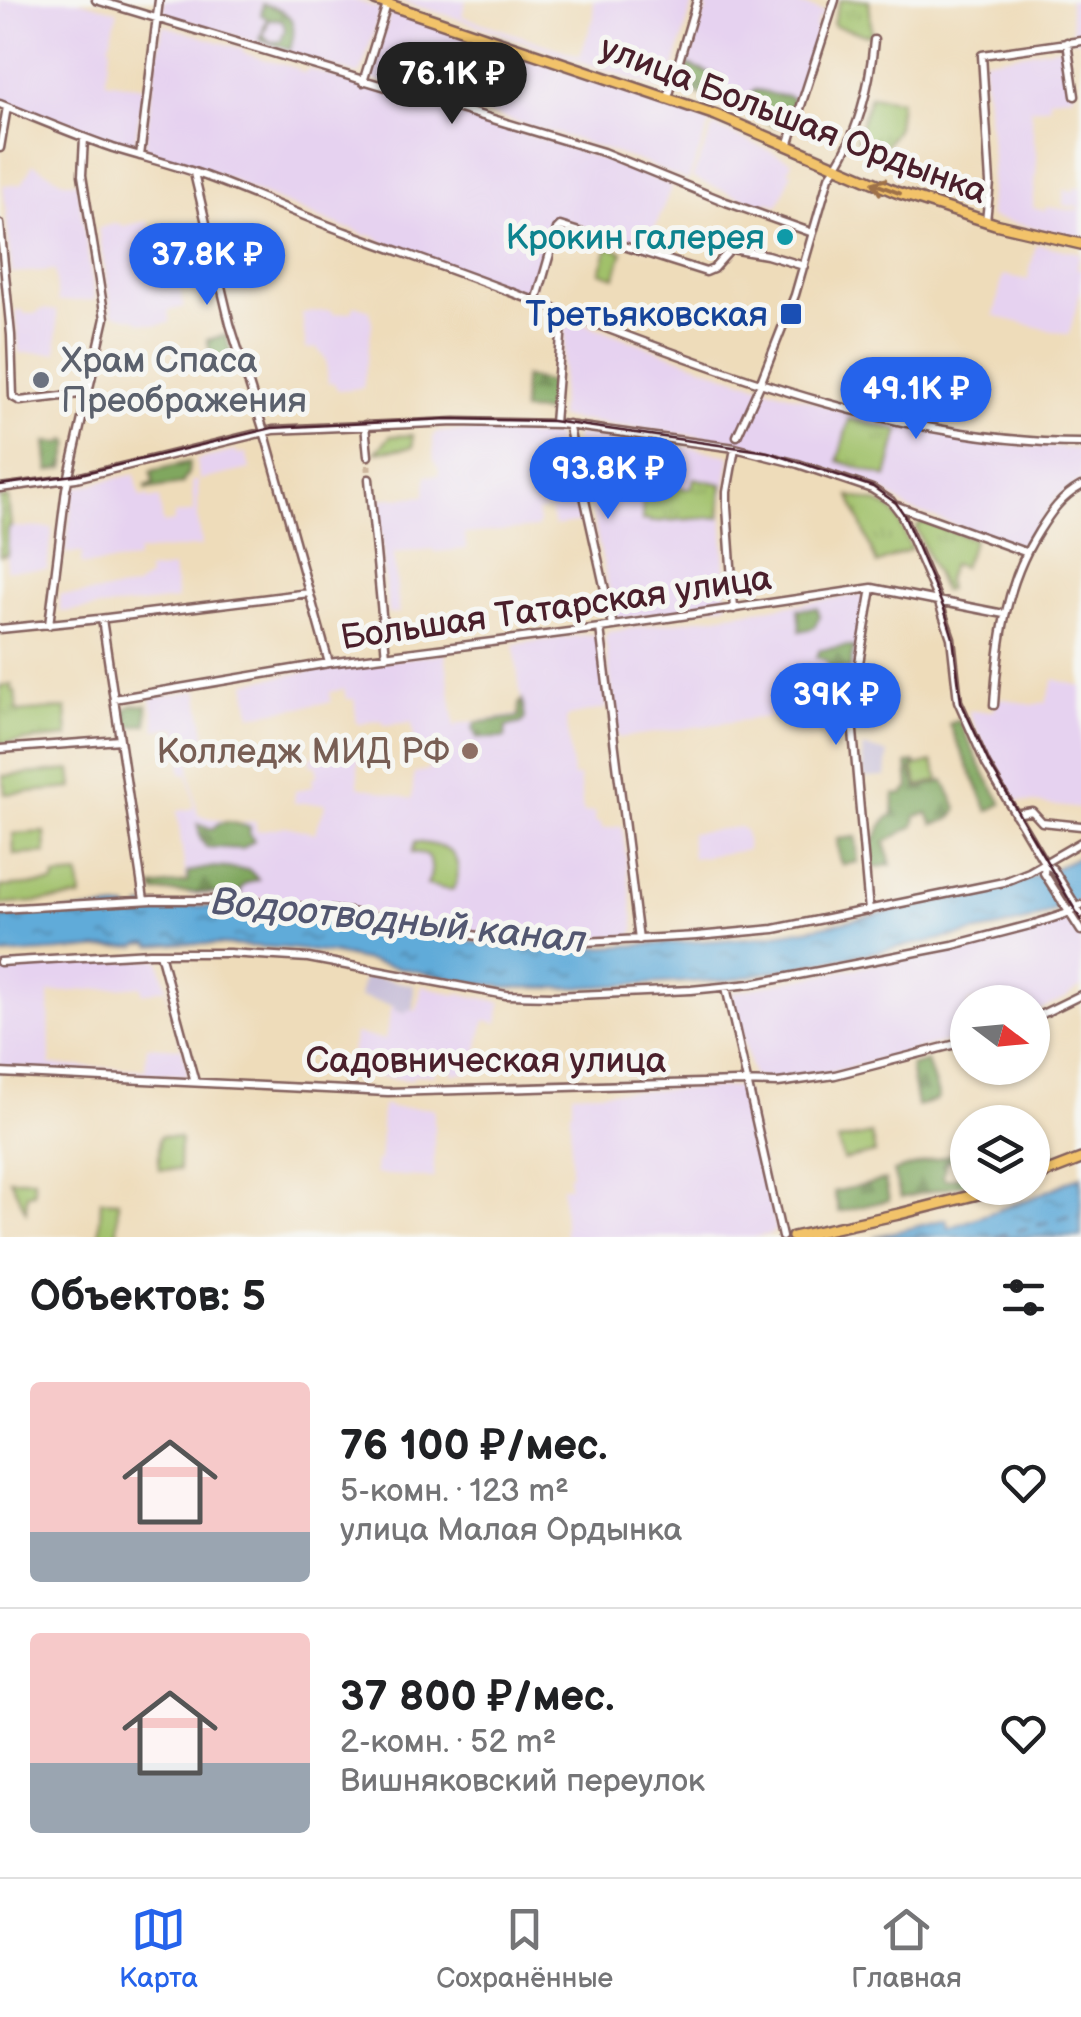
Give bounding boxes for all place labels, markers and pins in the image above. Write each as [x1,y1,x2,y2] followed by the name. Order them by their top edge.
[360,42,544,127] pin: 76.1K ₽
[505,217,765,260] place label: Крокин галерея
[115,223,299,308] pin: 37.8K ₽
[774,226,796,248] marker: Крокин галерея
[525,294,768,337] place label: Третьяковская
[778,301,804,327] marker: Третьяковская
[61,340,307,423] place label: Храм Спаса Преображения
[824,357,1008,442] pin: 49.1K ₽
[30,369,52,391] marker: Храм Спаса Преображения
[516,437,700,522] pin: 93.8K ₽
[766,663,906,748] pin: 39K ₽
[157,731,450,774] place label: Колледж МИД РФ
[459,740,481,762] marker: Колледж МИД РФ

